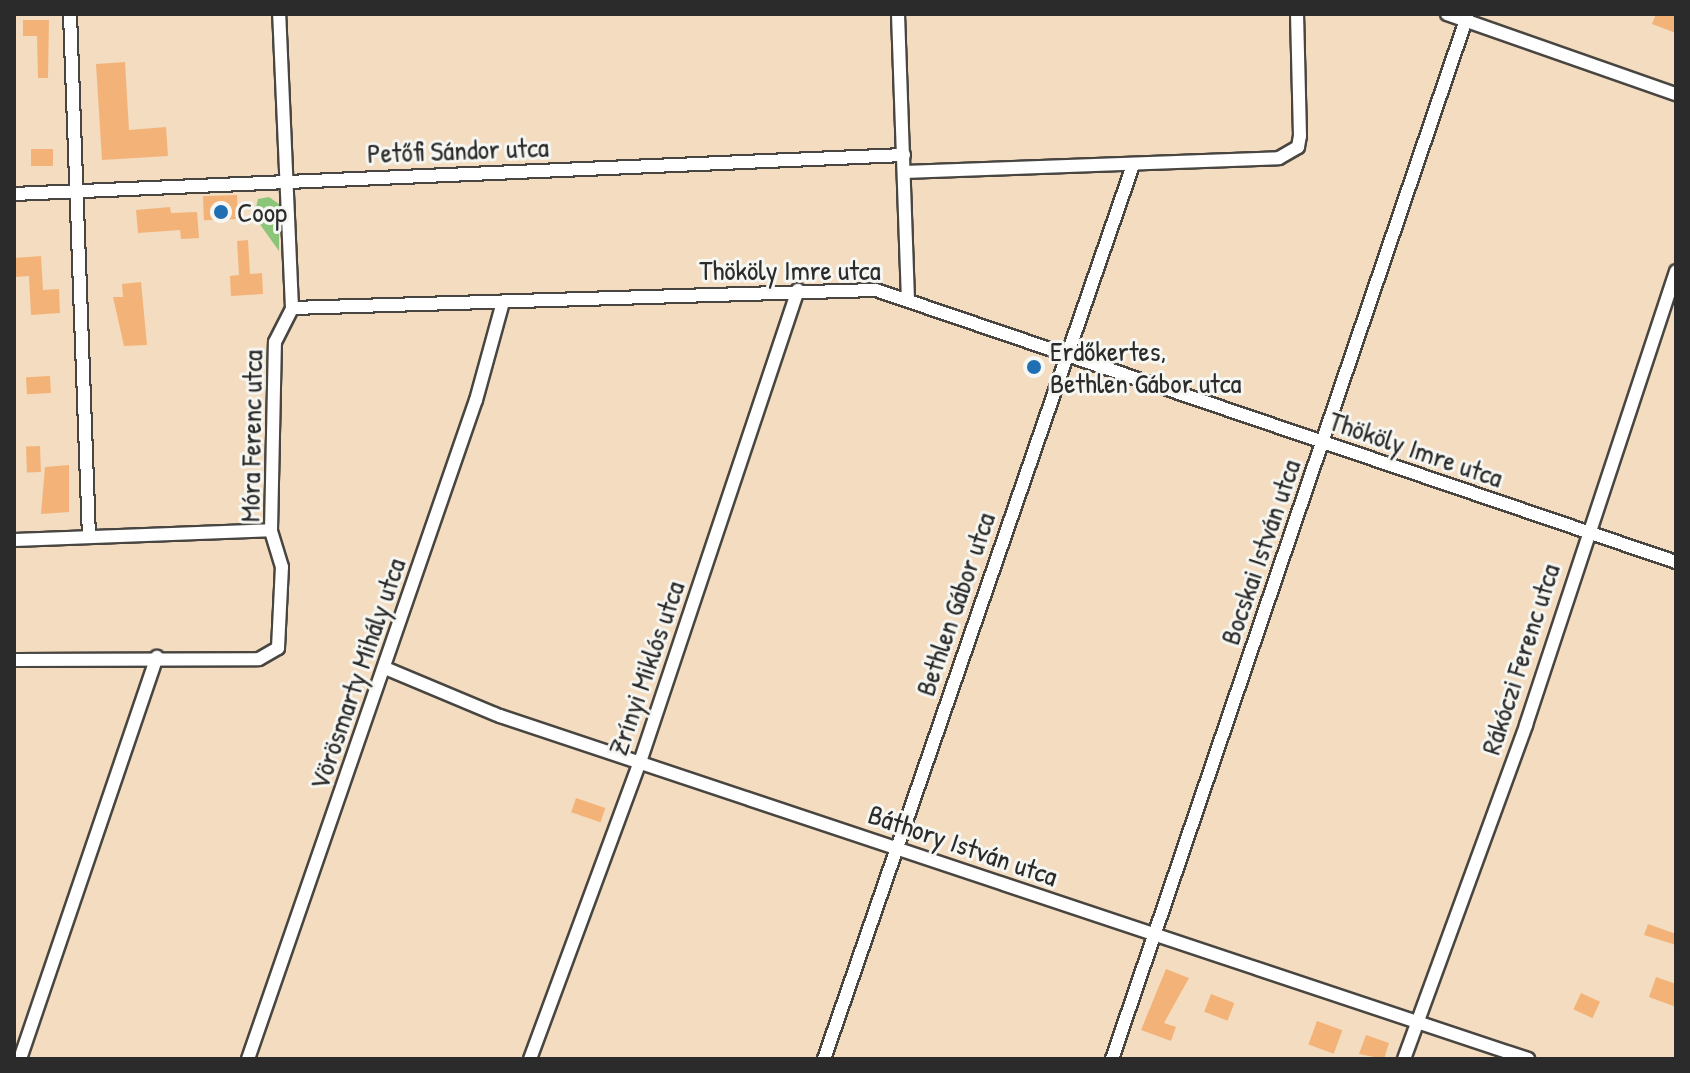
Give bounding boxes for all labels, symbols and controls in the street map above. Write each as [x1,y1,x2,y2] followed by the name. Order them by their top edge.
[367,130,549,170] street label: Petőfi Sándor utca
[237,195,287,229] place label: Coop
[212,203,230,221] marker: Coop
[699,253,881,287] street label: Thököly Imre utca
[1050,334,1242,400] place label: Erdőkertes, Bethlen Gábor utca
[233,350,269,522] street label: Móra Ferenc utca
[1025,358,1043,376] marker: Erdőkertes, Bethlen Gábor utca
[1325,404,1507,494] street label: Thököly Imre utca
[1213,455,1307,649] street label: Bocskai István utca
[908,508,1002,700] street label: Bethlen Gábor utca
[302,554,412,794] street label: Vörösmarty Mihály utca
[1473,559,1567,759] street label: Rákóczi Ferenc utca
[601,577,691,759] street label: Zrínyi Miklós utca
[864,797,1062,893] street label: Báthory István utca

